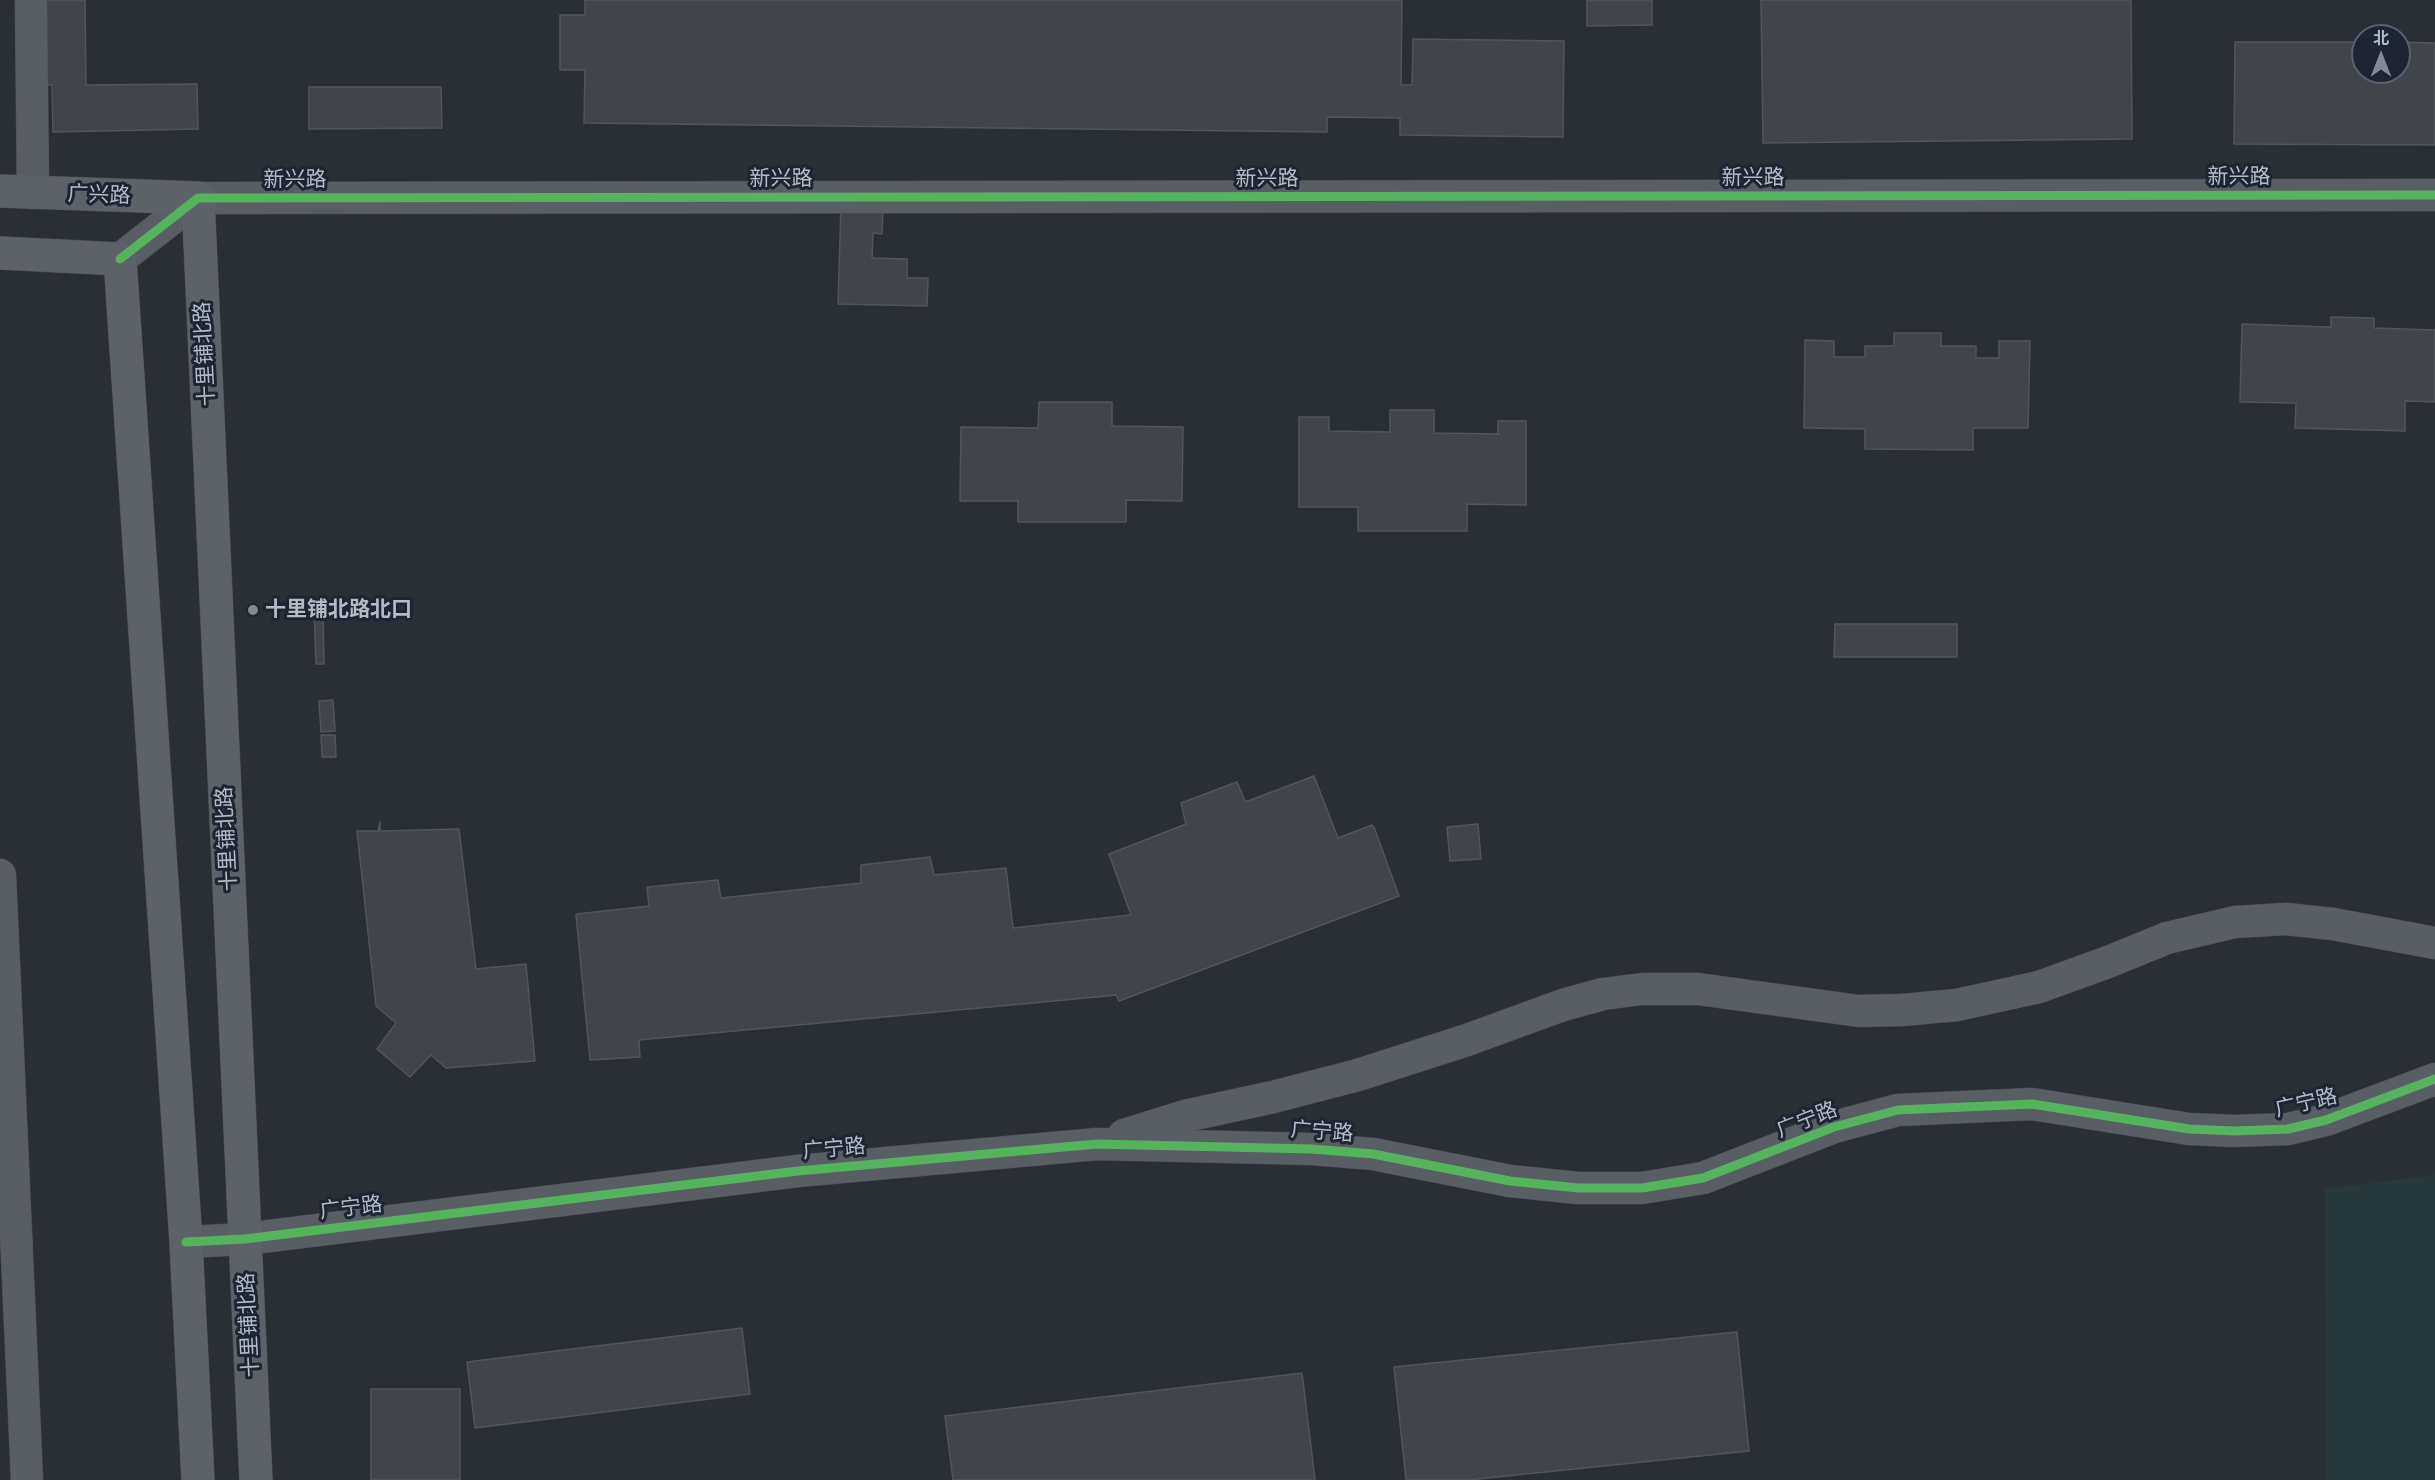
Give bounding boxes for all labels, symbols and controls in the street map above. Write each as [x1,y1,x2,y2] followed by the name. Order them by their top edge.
[2351,24,2411,84] north arrow
[2373,28,2389,48] text: 北
[2208,164,2270,190] street label: 新兴路
[1722,165,1784,191] street label: 新兴路
[750,166,812,192] street label: 新兴路
[1236,166,1298,192] street label: 新兴路
[264,167,326,193] street label: 新兴路
[67,181,131,209] street label: 广兴路
[190,301,220,407] street label: 十里铺北路
[265,597,412,623] place label: 十里铺北路北口
[246,603,260,617] marker: 十里铺北路北口
[212,786,242,892] street label: 十里铺北路
[2272,1084,2340,1122] street label: 广宁路
[1773,1097,1841,1143] street label: 广宁路
[1290,1117,1354,1147] street label: 广宁路
[802,1134,866,1164] street label: 广宁路
[318,1192,384,1224] street label: 广宁路
[234,1272,264,1378] street label: 十里铺北路

